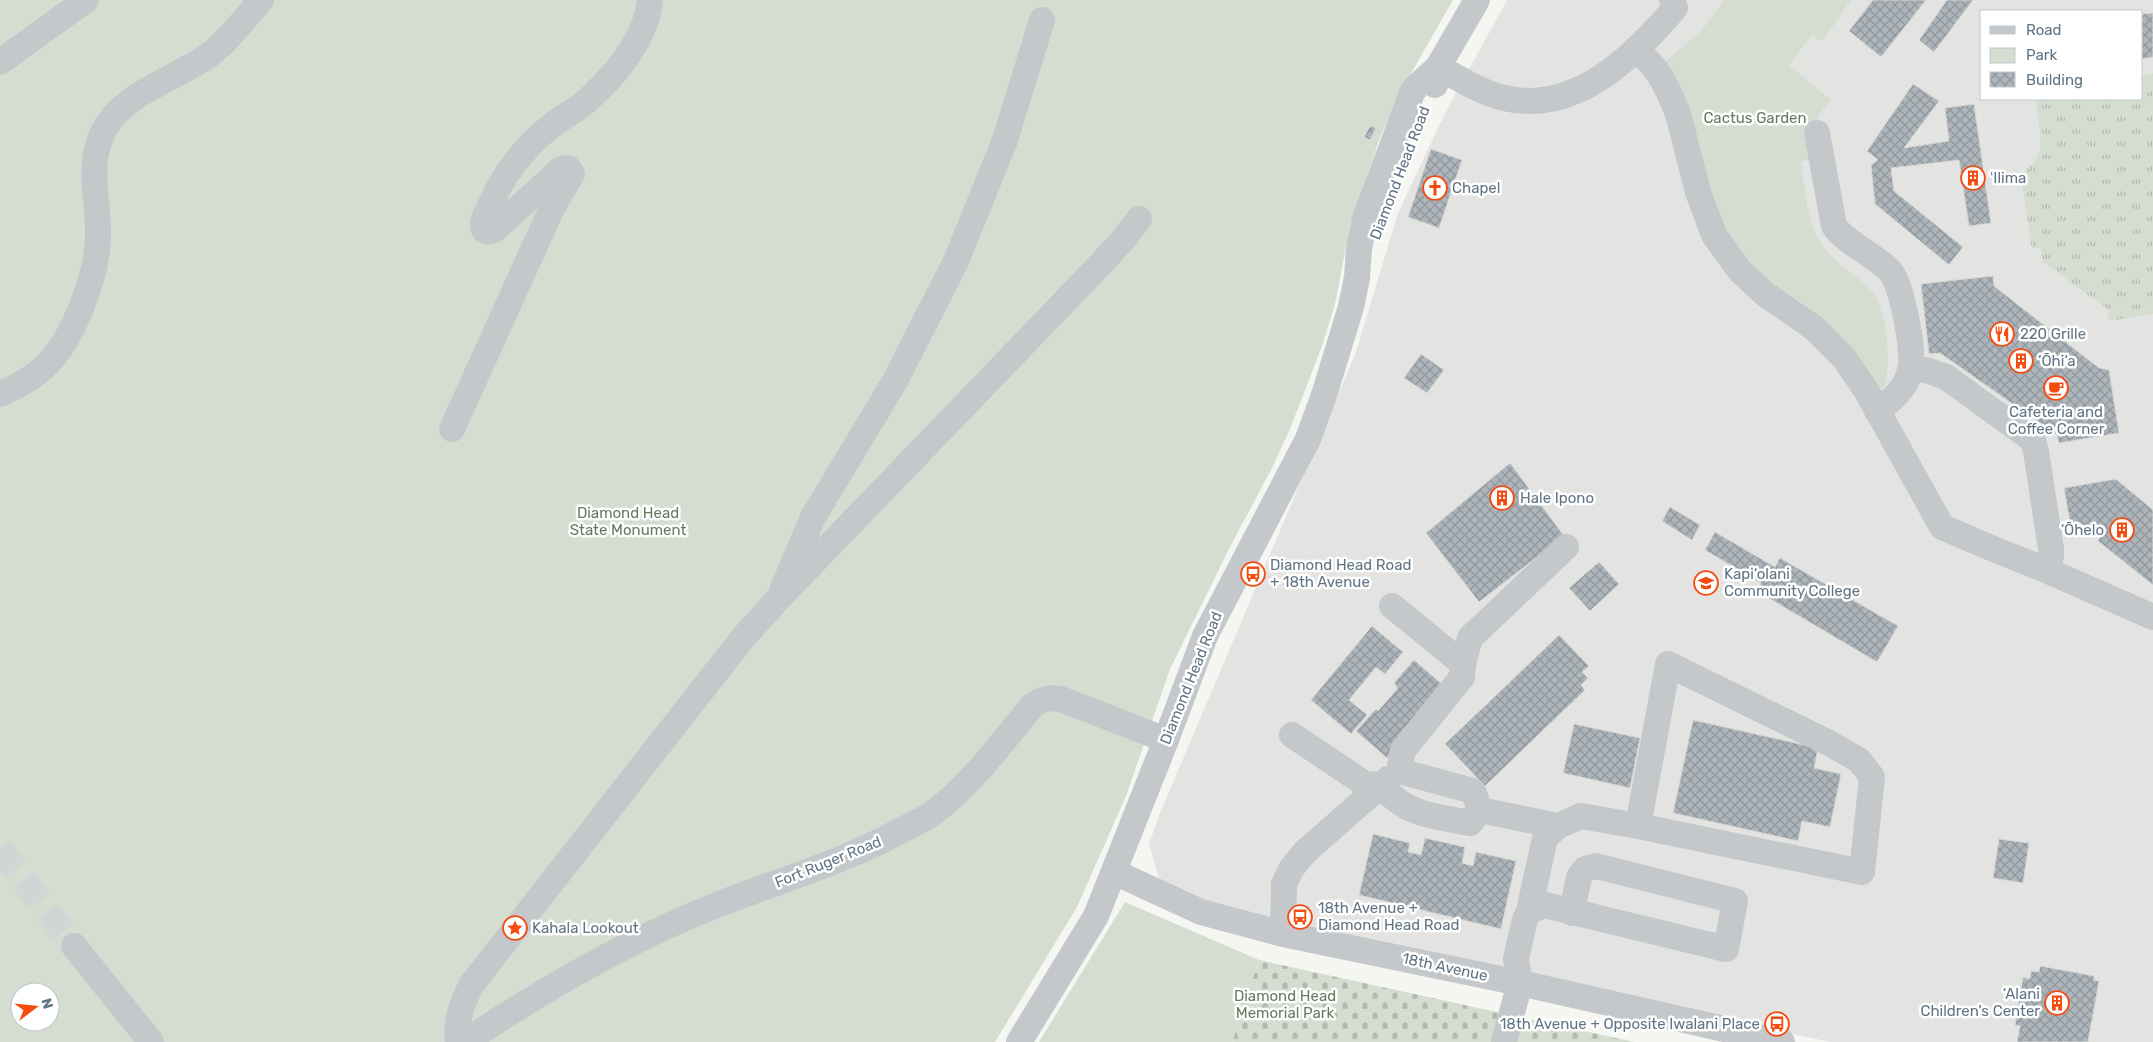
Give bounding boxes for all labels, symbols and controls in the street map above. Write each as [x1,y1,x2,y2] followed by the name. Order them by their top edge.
[1980,10,2143,100] legend
[2026,21,2062,39] text: Road
[2026,46,2057,64] text: Park
[2026,71,2083,89] text: Building
[1366,104,1434,242] street label: Diamond Head Road
[1703,109,1807,127] park label: Cactus Garden
[1960,165,1986,191] building icon: ʻIlima
[1990,169,2026,187] place label: ʻIlima
[1422,175,1448,201] church icon: Chapel
[1452,179,1500,197] place label: Chapel
[1989,321,2015,347] restaurant icon: 220 Grille
[2020,325,2086,343] place label: 220 Grille
[2008,348,2034,374] building icon: ‘Ōhi‘a
[2038,352,2076,370] place label: ‘Ōhi‘a
[2043,375,2069,401] cafe icon: Cafeteria and Coffee Corner
[2008,403,2105,438] place label: Cafeteria and Coffee Corner
[1489,485,1515,511] building icon: Hale Ipono
[1520,489,1594,507] place label: Hale Ipono
[570,504,686,539] park label: Diamond Head State Monument
[2109,517,2135,543] building icon: ‘Ōhelo
[2061,521,2104,539] place label: ‘Ōhelo
[1270,556,1411,591] place label: Diamond Head Road + 18th Avenue
[1240,561,1266,587] bus stop icon: Diamond Head Road + 18th Avenue
[1724,565,1860,600] place label: Kapi‘olani Community College
[1693,570,1719,596] school or university icon: Kapi‘olani Community College
[1156,609,1226,747] street label: Diamond Head Road
[772,832,884,892] street label: Fort Ruger Road
[1318,899,1459,934] place label: 18th Avenue + Diamond Head Road
[1287,904,1313,930] bus stop icon: 18th Avenue + Diamond Head Road
[502,915,528,941] place icon: Kahala Lookout
[532,919,639,937] place label: Kahala Lookout
[1401,949,1489,985] street label: 18th Avenue
[10,982,60,1032] north arrow
[1920,985,2040,1020] place label: ‘Alani Children's Center
[1234,987,1336,1022] park label: Diamond Head Memorial Park
[2044,990,2070,1016] building icon: ‘Alani Children's Center
[37,996,57,1011] text: N
[1764,1011,1790,1037] bus stop icon: 18th Avenue + Opposite Iwalani Place
[1500,1015,1760,1033] place label: 18th Avenue + Opposite Iwalani Place

